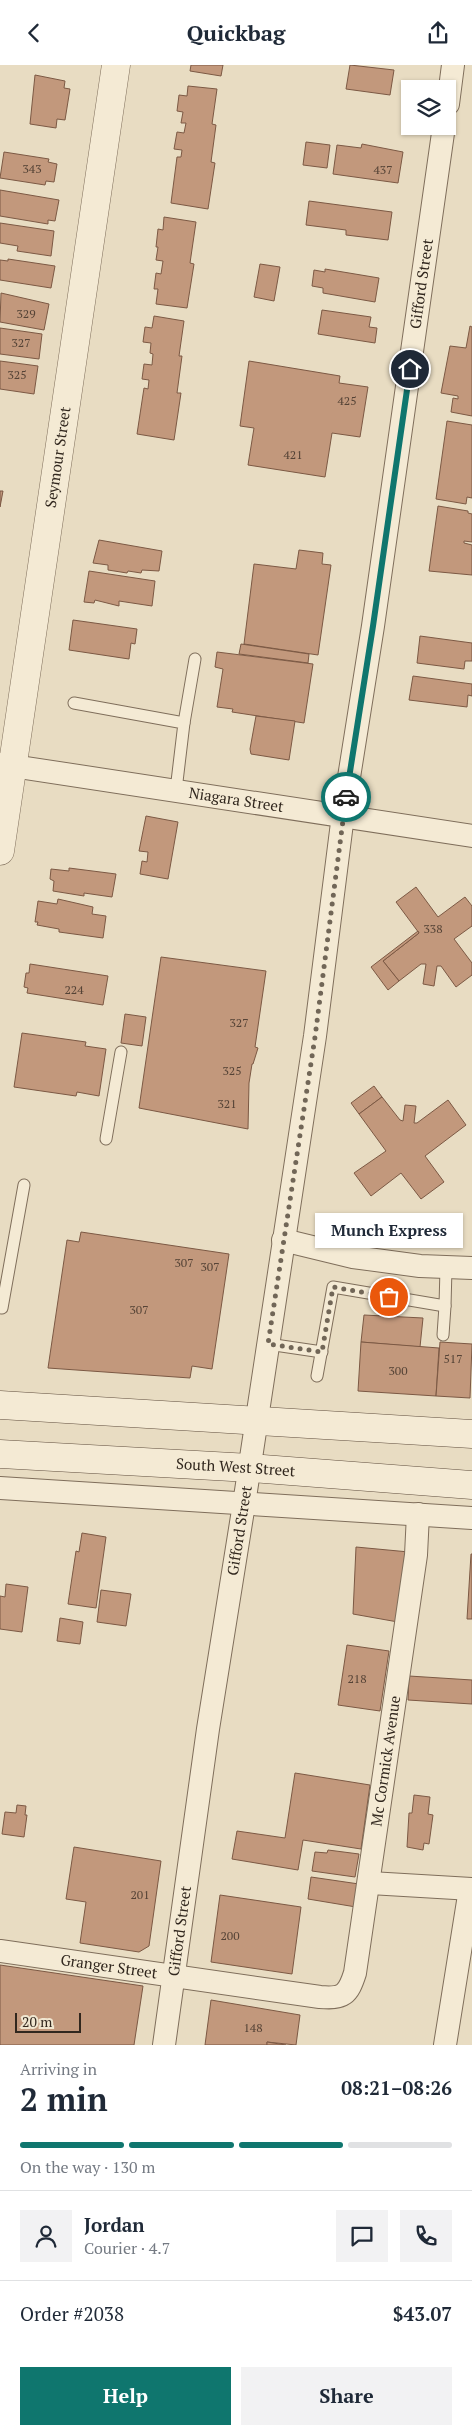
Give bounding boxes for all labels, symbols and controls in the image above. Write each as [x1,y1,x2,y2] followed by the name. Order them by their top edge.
[187,18,285,47] text: Quickbag
[20,19,48,47] icon: back
[424,19,452,47] icon: share
[401,80,456,135] map controls
[401,80,456,135] button: layers
[22,161,42,176] house number: 343
[373,162,393,177] house number: 437
[404,237,437,330] street label: Gifford Street
[16,306,36,321] house number: 329
[11,335,31,350] house number: 327
[389,348,431,390] pin
[396,355,424,383] icon: home
[7,367,27,382] house number: 325
[337,393,357,408] house number: 425
[40,405,75,509] street label: Seymour Street
[283,447,303,462] house number: 421
[321,772,371,822] courier
[188,782,286,816] street label: Niagara Street
[332,783,360,811] icon: car
[423,921,443,936] house number: 338
[64,982,84,997] house number: 224
[229,1015,249,1030] house number: 327
[222,1063,242,1078] house number: 325
[217,1096,237,1111] house number: 321
[315,1212,463,1247] callout: Munch Express
[331,1219,447,1241] text: Munch Express
[174,1255,194,1270] house number: 307
[200,1259,220,1274] house number: 307
[368,1276,410,1318] pin
[375,1283,403,1311] icon: bag
[129,1302,149,1317] house number: 307
[443,1351,463,1366] house number: 517
[388,1363,408,1378] house number: 300
[176,1453,296,1480] street label: South West Street
[222,1484,256,1577] street label: Gifford Street
[347,1671,367,1686] house number: 218
[366,1694,404,1827] street label: Mc Cormick Avenue
[163,1884,195,1977] street label: Gifford Street
[130,1887,150,1902] house number: 201
[220,1928,240,1943] house number: 200
[59,1949,159,1983] street label: Granger Street
[15,2010,81,2033] scale bar
[22,2012,52,2031] text: 20 m
[243,2020,263,2035] house number: 148
[20,2058,97,2080] text: Arriving in
[341,2075,452,2100] text: 08:21–08:26
[20,2078,108,2120] text: 2 min
[20,2156,155,2178] text: On the way · 130 m
[20,2210,72,2262] button: person
[336,2210,388,2262] button: chat
[400,2210,452,2262] button: phone
[84,2212,145,2237] text: Jordan
[84,2237,170,2259] text: Courier · 4.7
[20,2301,124,2326] text: Order #2038
[393,2301,452,2326] text: $43.07
[20,2367,231,2425] button: Help
[241,2367,452,2425] button: Share

